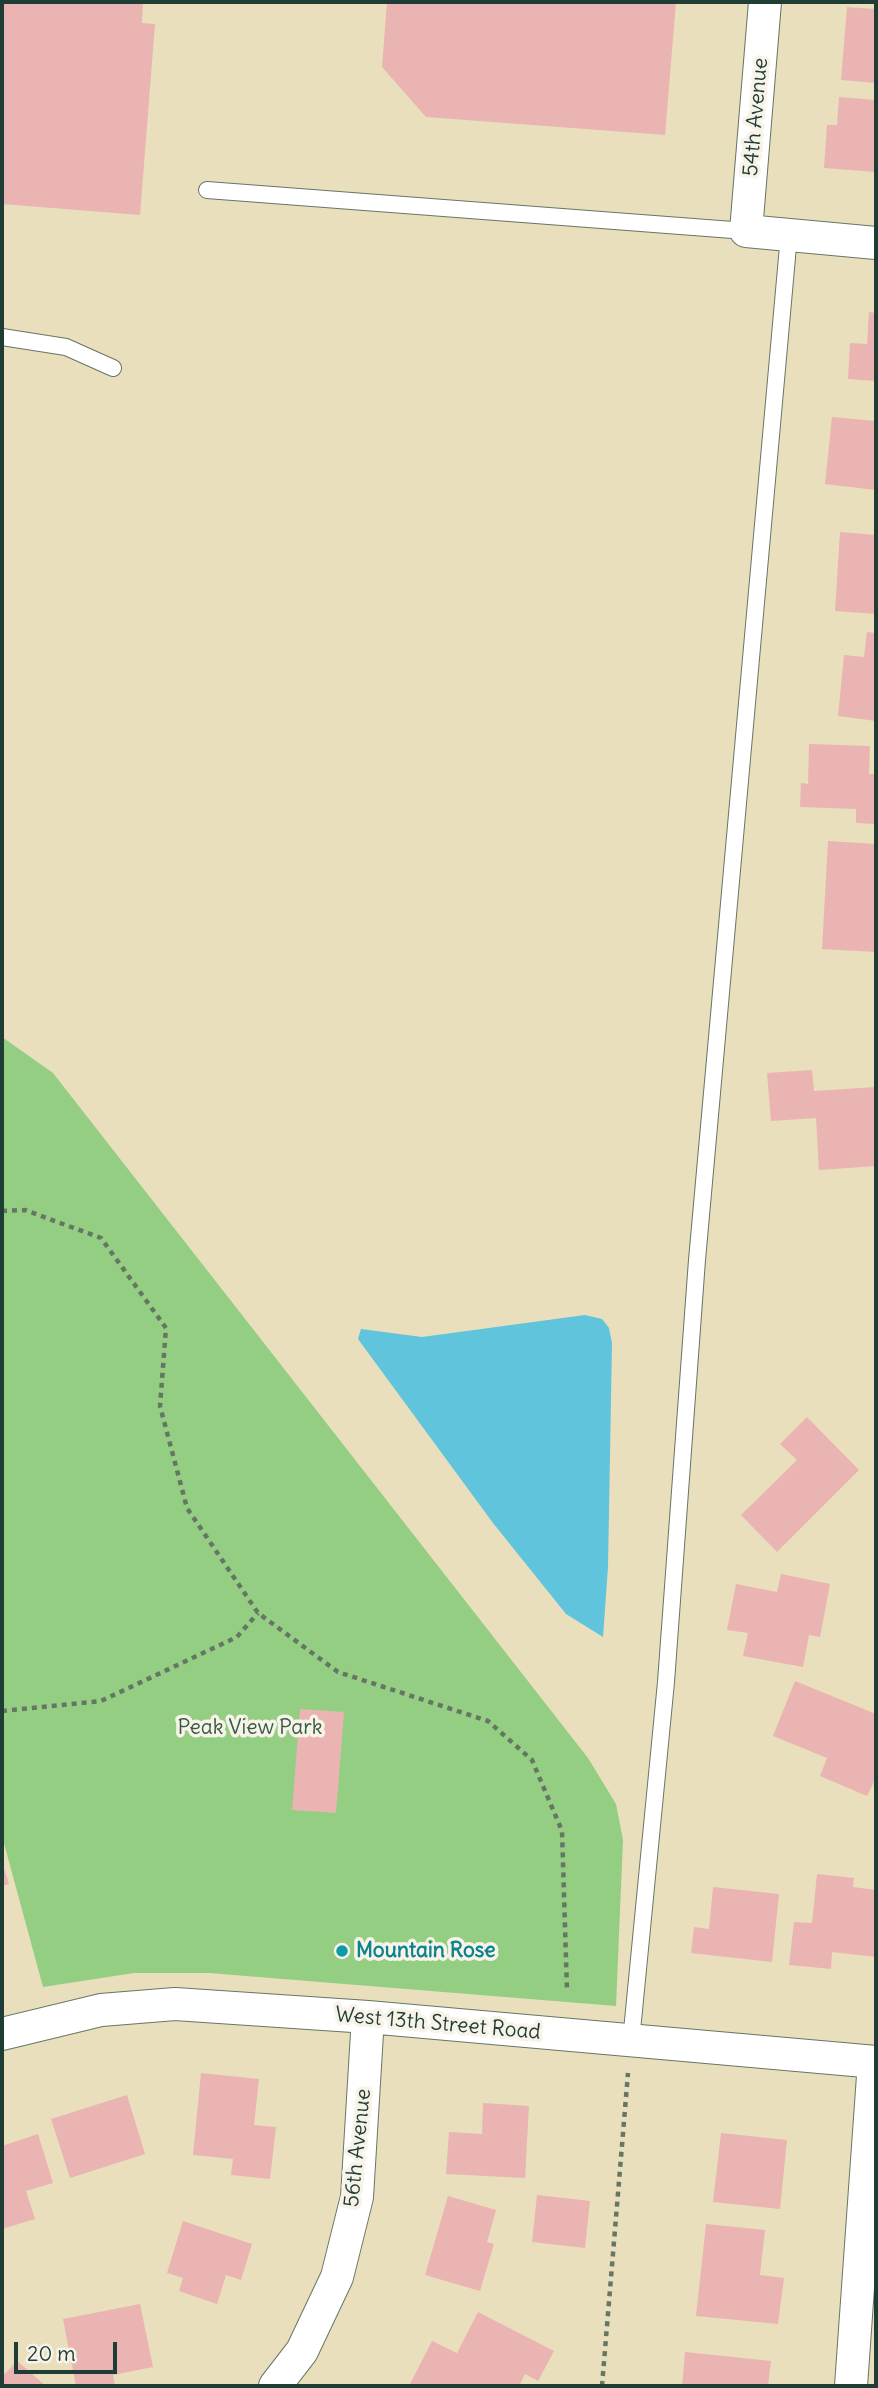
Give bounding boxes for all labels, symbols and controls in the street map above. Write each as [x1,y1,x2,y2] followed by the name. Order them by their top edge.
[738,57,774,177] street label: 54th Avenue
[178,1715,322,1741] park label: Peak View Park
[356,1938,496,1964] place label: Mountain Rose
[334,1943,350,1959] marker: Mountain Rose
[334,2002,542,2046] street label: West 13th Street Road
[339,2088,377,2208] street label: 56th Avenue
[18,2328,121,2372] scale bar
[27,2340,76,2367] text: 20 m

